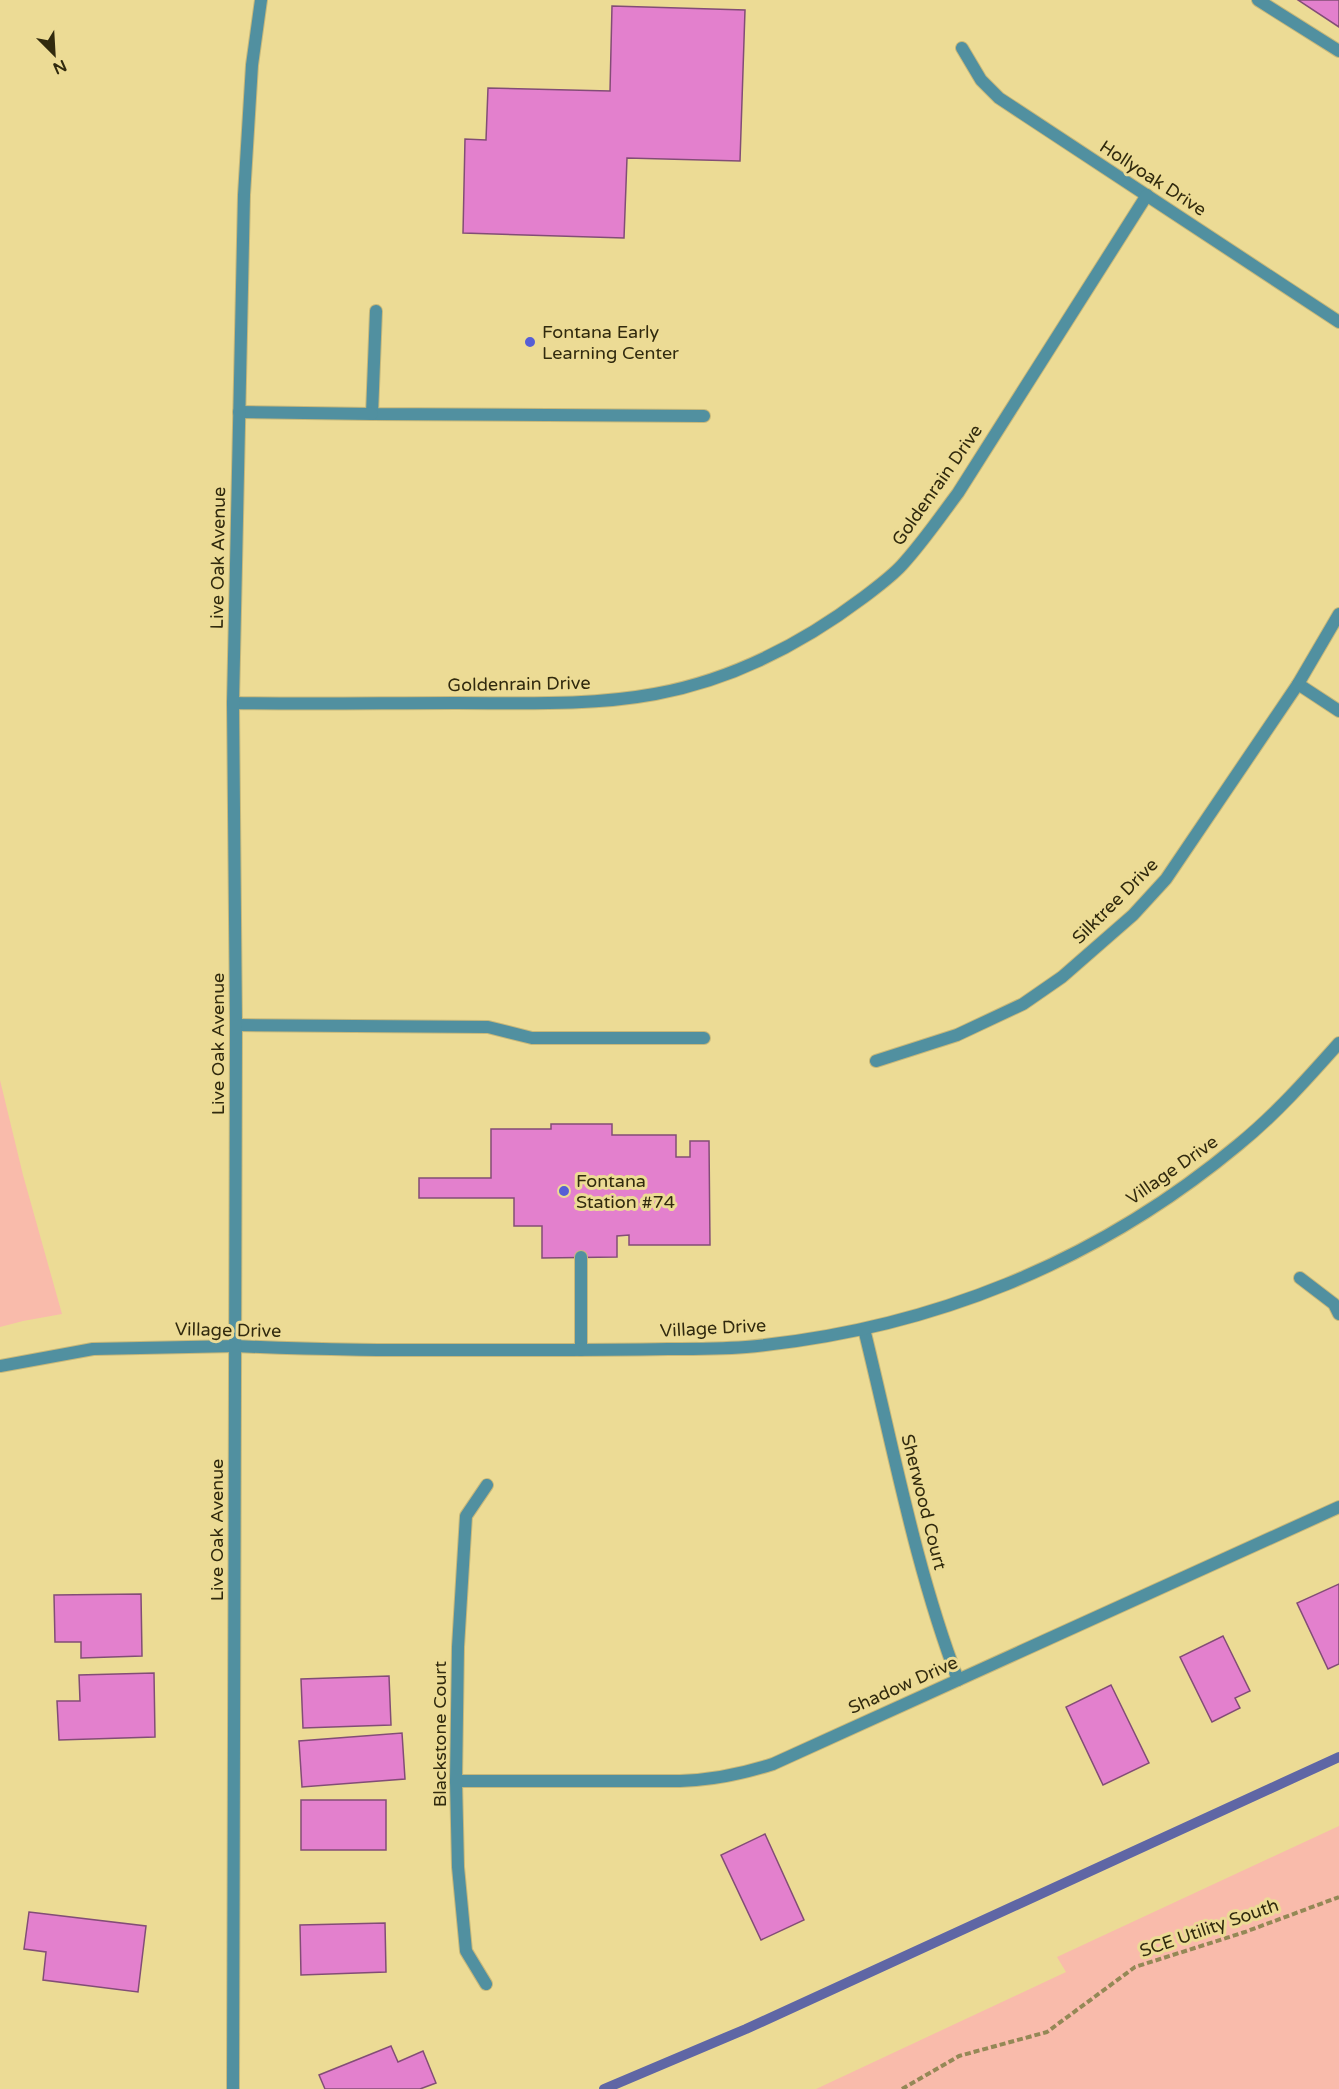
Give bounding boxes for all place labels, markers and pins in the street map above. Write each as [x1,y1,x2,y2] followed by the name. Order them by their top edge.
[542,321,679,364] place label: Fontana Early Learning Center
[523,335,537,349] marker: Fontana Early Learning Center
[576,1170,675,1213] place label: Fontana Station #74
[557,1184,571,1198] marker: Fontana Station #74

